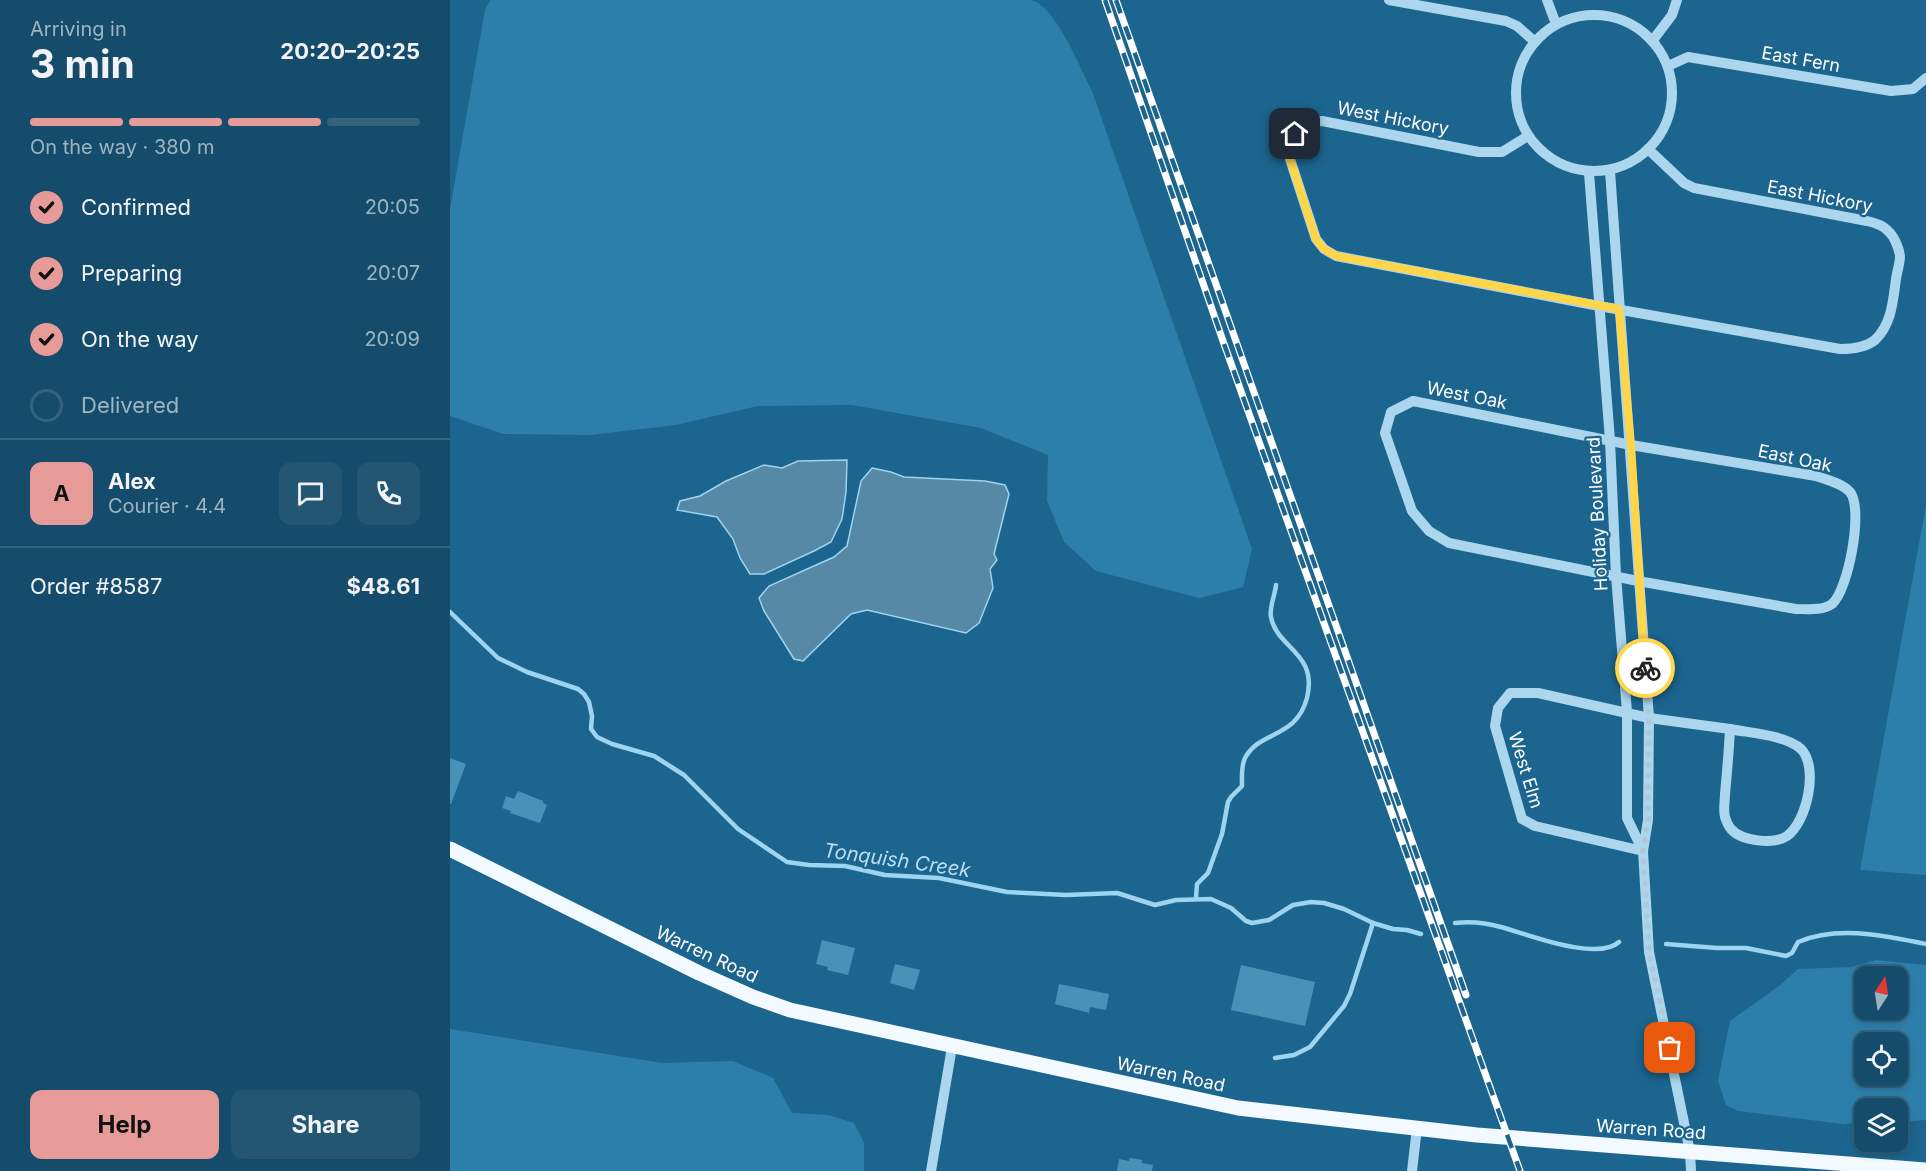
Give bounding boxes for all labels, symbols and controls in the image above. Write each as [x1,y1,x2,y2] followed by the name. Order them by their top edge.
[30,17,127,41] text: Arriving in
[280,38,420,64] text: 20:20–20:25
[30,40,135,87] text: 3 min
[1760,42,1842,76] street label: East Fern
[1335,97,1451,139] street label: West Hickory
[1269,108,1320,159] pin
[1278,117,1311,150] icon: home
[30,135,214,159] text: On the way · 380 m
[1766,175,1874,217] street label: East Hickory
[30,191,63,224] icon: check
[81,194,191,220] text: Confirmed
[365,195,420,219] text: 20:05
[30,257,63,290] icon: check
[81,260,182,286] text: Preparing
[366,261,420,285] text: 20:07
[30,323,63,356] icon: check
[81,326,199,352] text: On the way
[364,327,420,351] text: 20:09
[1425,377,1509,413] street label: West Oak
[81,392,179,418] text: Delivered
[1582,436,1612,592] street label: Holiday Boulevard
[1756,440,1834,476] street label: East Oak
[279,462,342,525] button: chat
[357,462,420,525] button: phone
[108,468,156,494] text: Alex
[53,480,70,506] text: A
[108,494,226,518] text: Courier · 4.4
[30,573,162,599] text: Order #8587
[346,573,420,599] text: $48.61
[1615,638,1675,698] courier
[1629,652,1662,685] icon: bike
[1504,729,1548,811] street label: West Elm
[822,838,973,882] water label: Tonquish Creek
[653,921,761,987] street label: Warren Road
[1854,966,1908,1020] north arrow
[1854,966,1908,1152] map controls
[1644,1022,1695,1073] pin
[1653,1031,1686,1064] icon: bag
[1854,1032,1908,1086] button: locate
[1115,1052,1227,1096] street label: Warren Road
[30,1090,219,1159] button: Help
[231,1090,420,1159] button: Share
[1854,1098,1908,1152] button: layers
[1595,1115,1707,1143] street label: Warren Road

